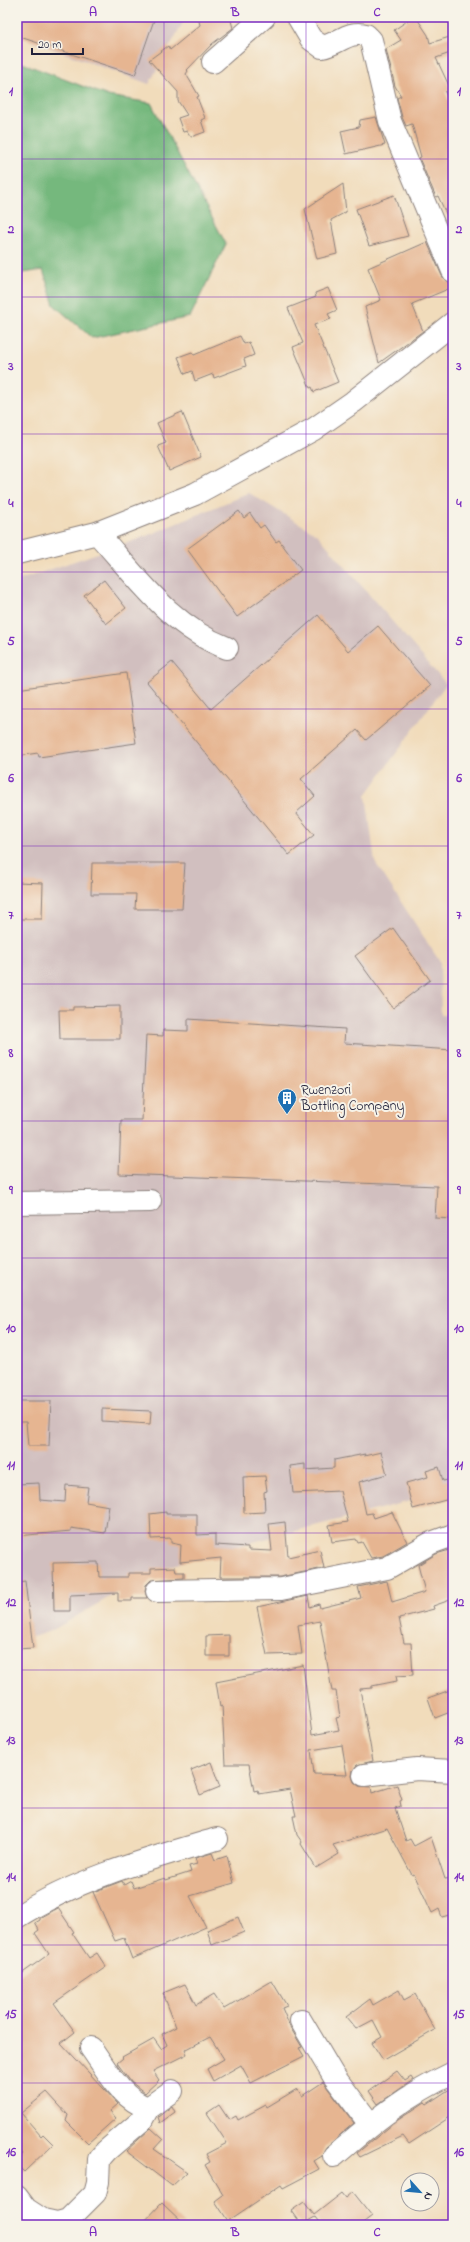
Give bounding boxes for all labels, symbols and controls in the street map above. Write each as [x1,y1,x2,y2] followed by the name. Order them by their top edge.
[89,3,97,22] text: A
[230,3,240,22] text: B
[373,3,381,22] text: C
[32,30,83,56] scale bar
[38,36,61,54] text: 20 m
[9,82,14,101] text: 1
[457,82,462,101] text: 1
[7,220,15,239] text: 2
[455,220,463,239] text: 2
[7,357,14,376] text: 3
[455,357,462,376] text: 3
[7,494,14,513] text: 4
[455,494,462,513] text: 4
[7,632,15,651] text: 5
[455,632,463,651] text: 5
[7,769,14,788] text: 6
[455,769,462,788] text: 6
[8,906,14,925] text: 7
[456,906,462,925] text: 7
[8,1044,14,1063] text: 8
[456,1044,462,1063] text: 8
[300,1080,405,1118] place label: Rwenzori Bottling Company
[276,1087,298,1115] building icon: Rwenzori Bottling Company
[8,1181,14,1200] text: 9
[456,1181,462,1200] text: 9
[6,1319,16,1338] text: 10
[454,1319,464,1338] text: 10
[7,1456,16,1475] text: 11
[455,1456,464,1475] text: 11
[6,1593,17,1612] text: 12
[454,1593,465,1612] text: 12
[6,1731,16,1750] text: 13
[454,1731,464,1750] text: 13
[6,1868,16,1887] text: 14
[454,1868,464,1887] text: 14
[5,2005,17,2024] text: 15
[453,2005,465,2024] text: 15
[6,2143,16,2162] text: 16
[454,2143,464,2162] text: 16
[400,2172,440,2212] north arrow
[419,2189,437,2203] text: N
[89,2223,97,2242] text: A
[230,2223,240,2242] text: B
[373,2223,381,2242] text: C

